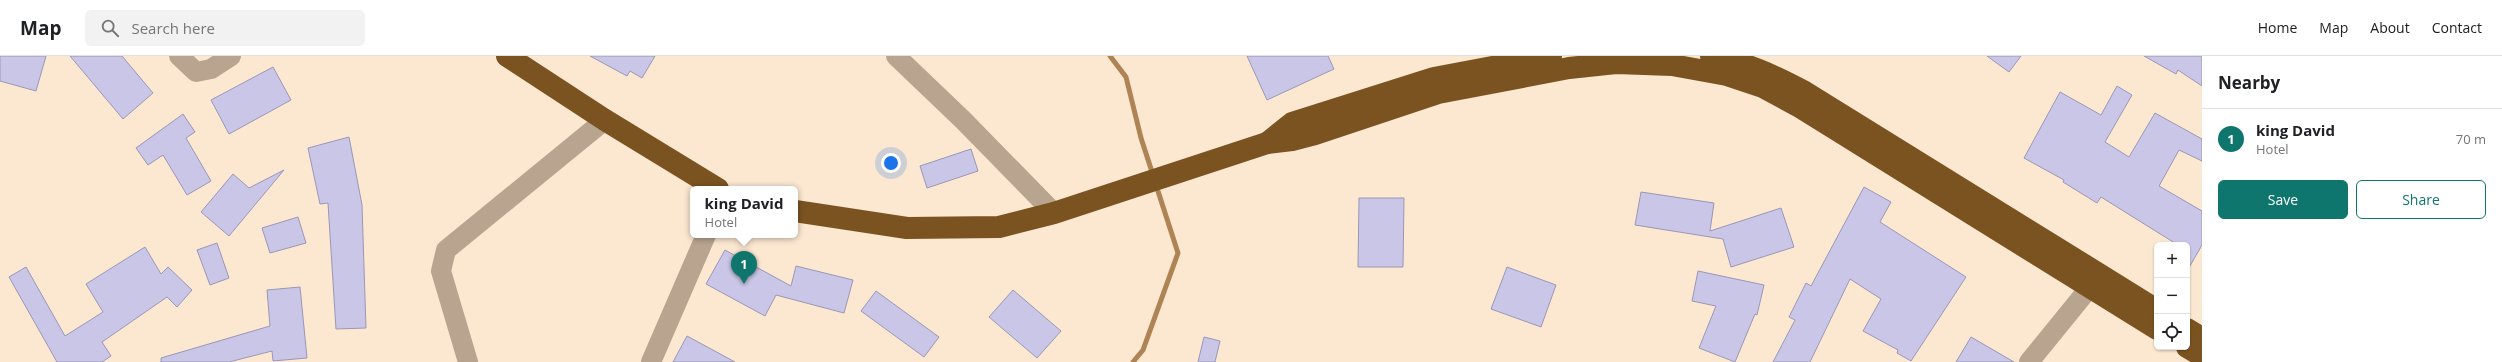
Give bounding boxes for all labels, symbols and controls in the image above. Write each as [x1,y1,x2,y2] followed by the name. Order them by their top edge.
[85,10,365,46] search box
[20,15,61,41] text: Map
[99,17,121,39] icon: search
[131,18,215,38] text: Search here
[2258,18,2297,37] text: Home
[2319,18,2348,37] text: Map
[2370,18,2410,37] text: About
[2432,18,2482,37] text: Contact
[2218,71,2280,94] text: Nearby
[2256,120,2335,140] text: king David
[2227,130,2235,148] text: 1
[2456,130,2486,148] text: 70 m
[2256,140,2289,158] text: Hotel
[881,153,901,173] your location
[2218,180,2348,219] button: Save
[2356,180,2486,219] button: Share
[690,186,798,238] popup
[705,193,783,213] text: king David
[705,213,737,231] text: Hotel
[2154,242,2190,350] map controls
[2154,242,2190,278] button: +
[731,251,757,284] pin: 1
[2154,278,2190,314] button: −
[2154,314,2190,350] button: locate

